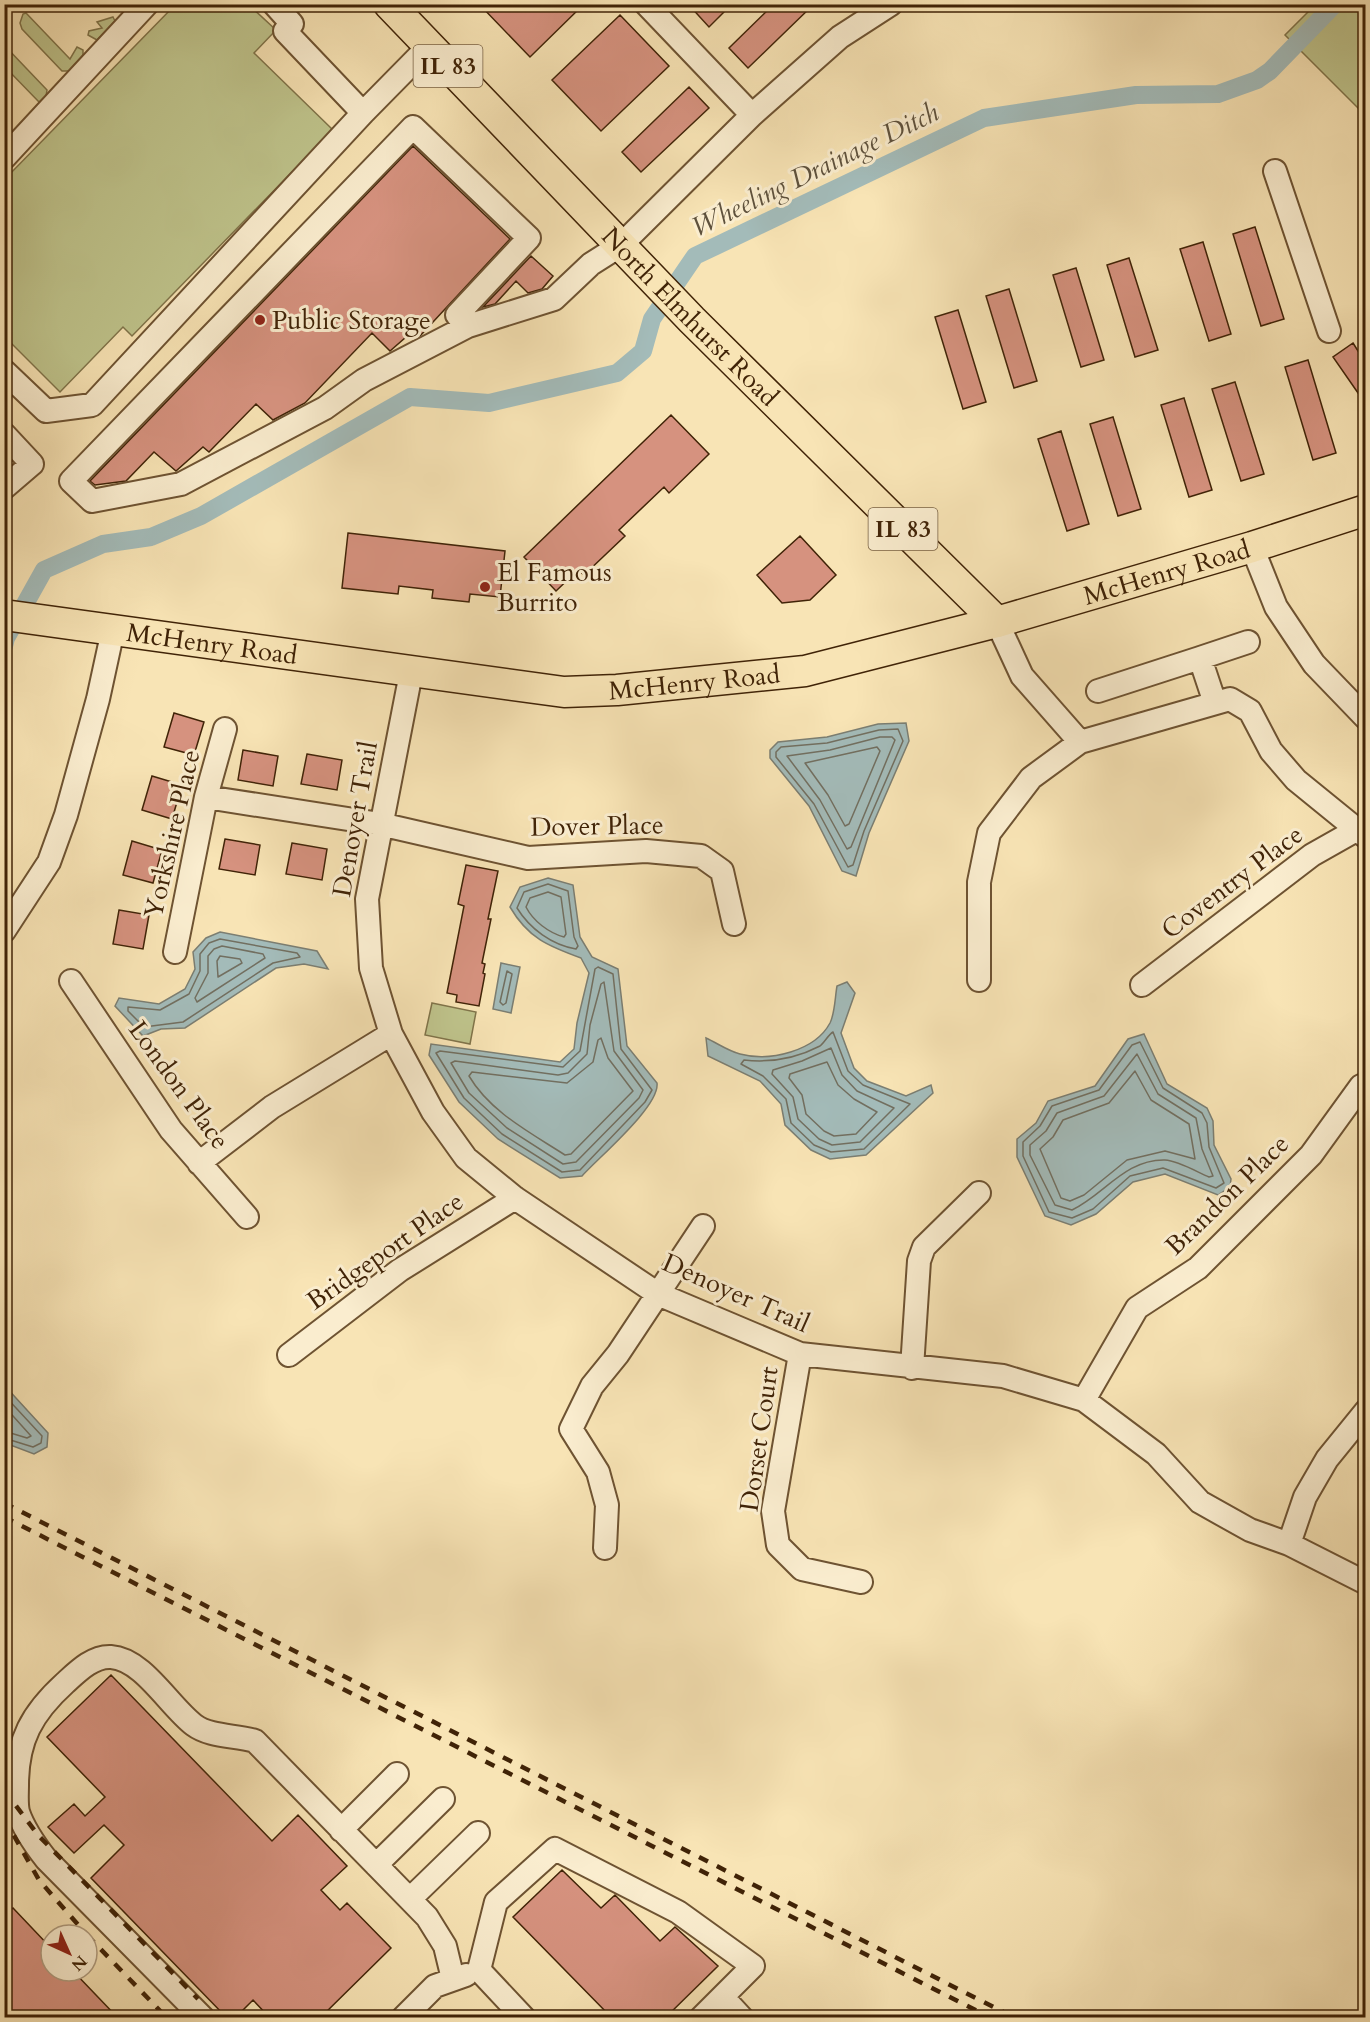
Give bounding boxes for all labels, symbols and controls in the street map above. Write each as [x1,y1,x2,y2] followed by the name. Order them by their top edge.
[414,45,482,87] road number: IL 83
[685,94,945,246] water label: Wheeling Drainage Ditch
[594,219,787,414] street label: North Elmhurst Road
[272,303,431,338] place label: Public Storage
[253,313,267,327] marker: Public Storage
[868,508,938,550] road number: IL 83
[1079,531,1254,613] street label: McHenry Road
[497,555,612,620] place label: El Famous Burrito
[478,580,492,594] marker: El Famous Burrito
[124,615,300,673] street label: McHenry Road
[607,656,782,708] street label: McHenry Road
[324,738,386,900] street label: Denoyer Trail
[136,746,208,922] street label: Yorkshire Place
[530,807,664,845] street label: Dover Place
[1154,817,1310,947] street label: Coventry Place
[120,1014,238,1156] street label: London Place
[1157,1127,1297,1263] street label: Brandon Place
[300,1184,470,1318] street label: Bridgeport Place
[657,1245,815,1341] street label: Denoyer Trail
[731,1364,787,1514] street label: Dorset Court
[39,1923,99,1983] north arrow
[66,1950,92,1976] text: N

